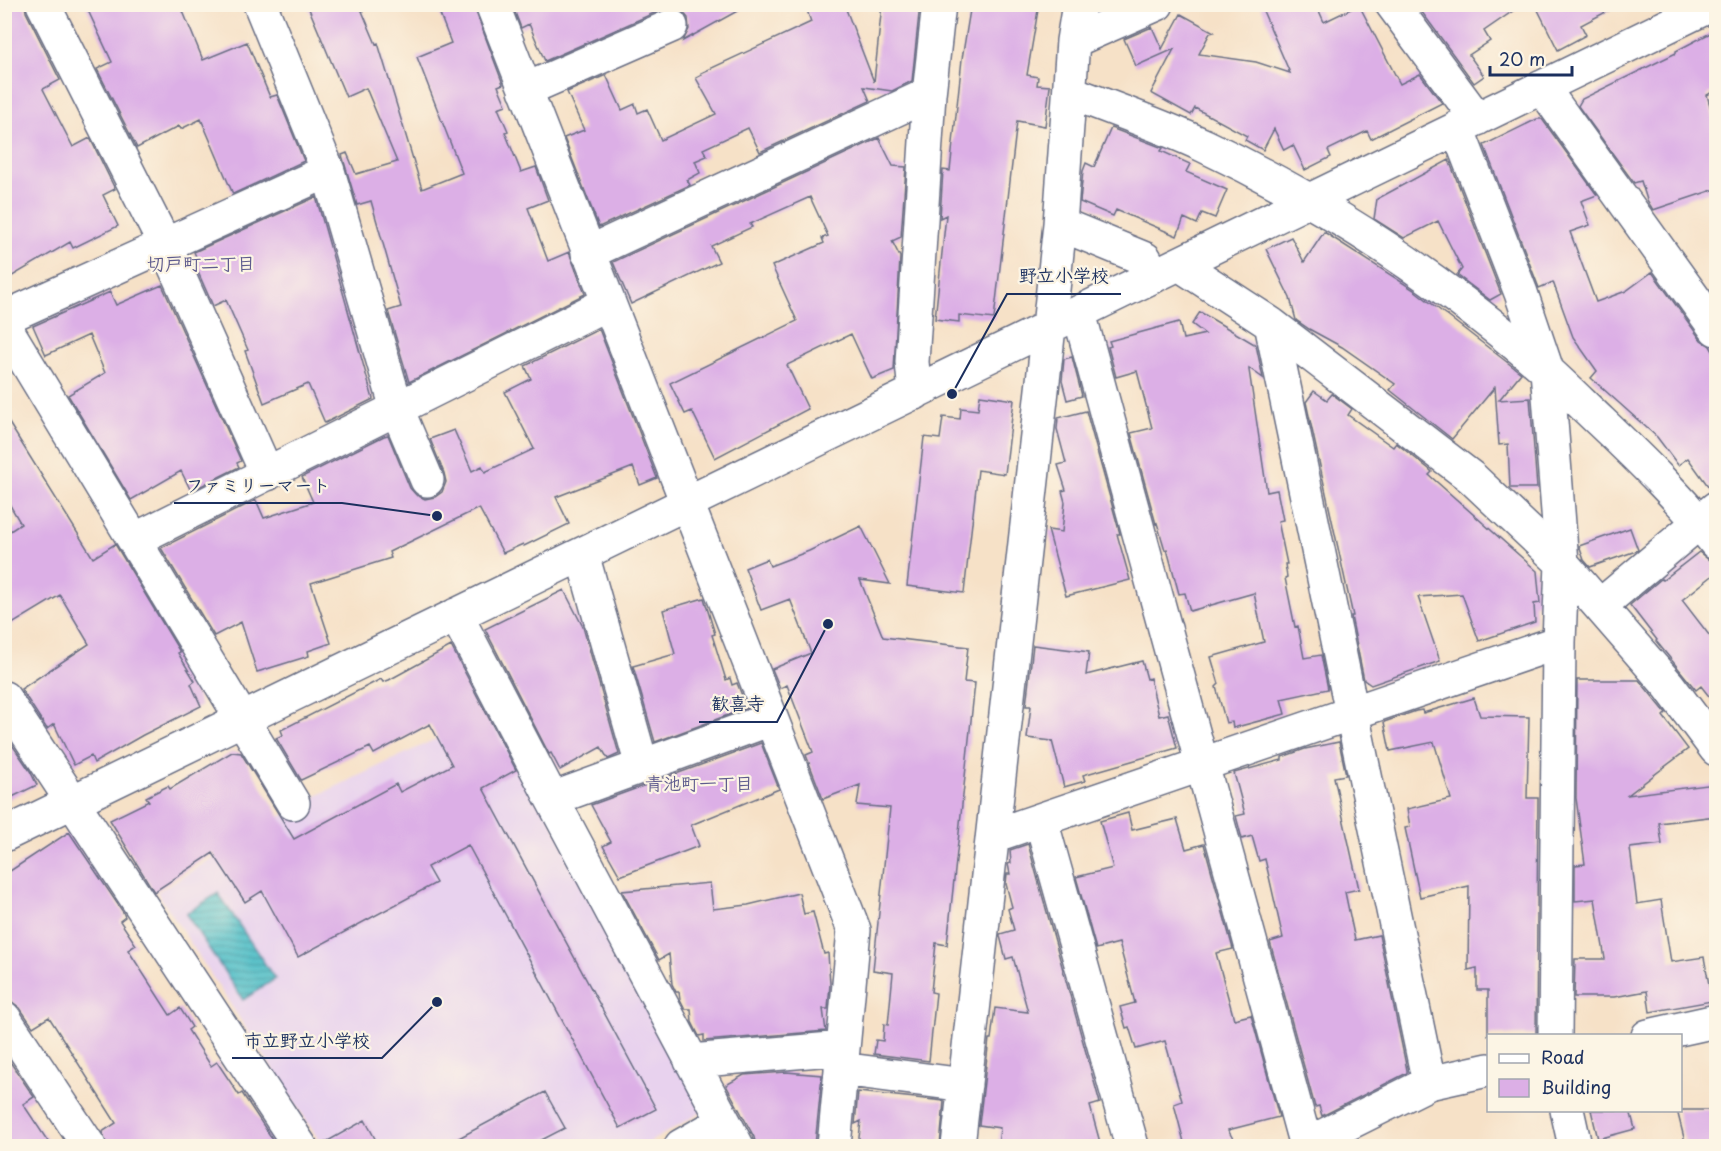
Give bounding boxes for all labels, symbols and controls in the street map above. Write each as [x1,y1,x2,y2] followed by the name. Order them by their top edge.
[1490,39,1572,77] scale bar
[1499,45,1545,72] text: 20 m
[147,249,255,276] district label: 切戸町二丁目
[1007,258,1121,294] callout: 野立小学校
[1019,261,1109,288] text: 野立小学校
[174,467,342,503] callout: ファミリーマート
[186,471,330,498] text: ファミリーマート
[699,686,777,722] callout: 歓喜寺
[711,689,765,716] text: 歓喜寺
[645,769,753,796] district label: 青池町一丁目
[232,1022,382,1058] callout: 市立野立小学校
[244,1026,370,1053] text: 市立野立小学校
[1487,1034,1682,1112] legend
[1541,1043,1585,1070] text: Road
[1541,1073,1611,1100] text: Building

